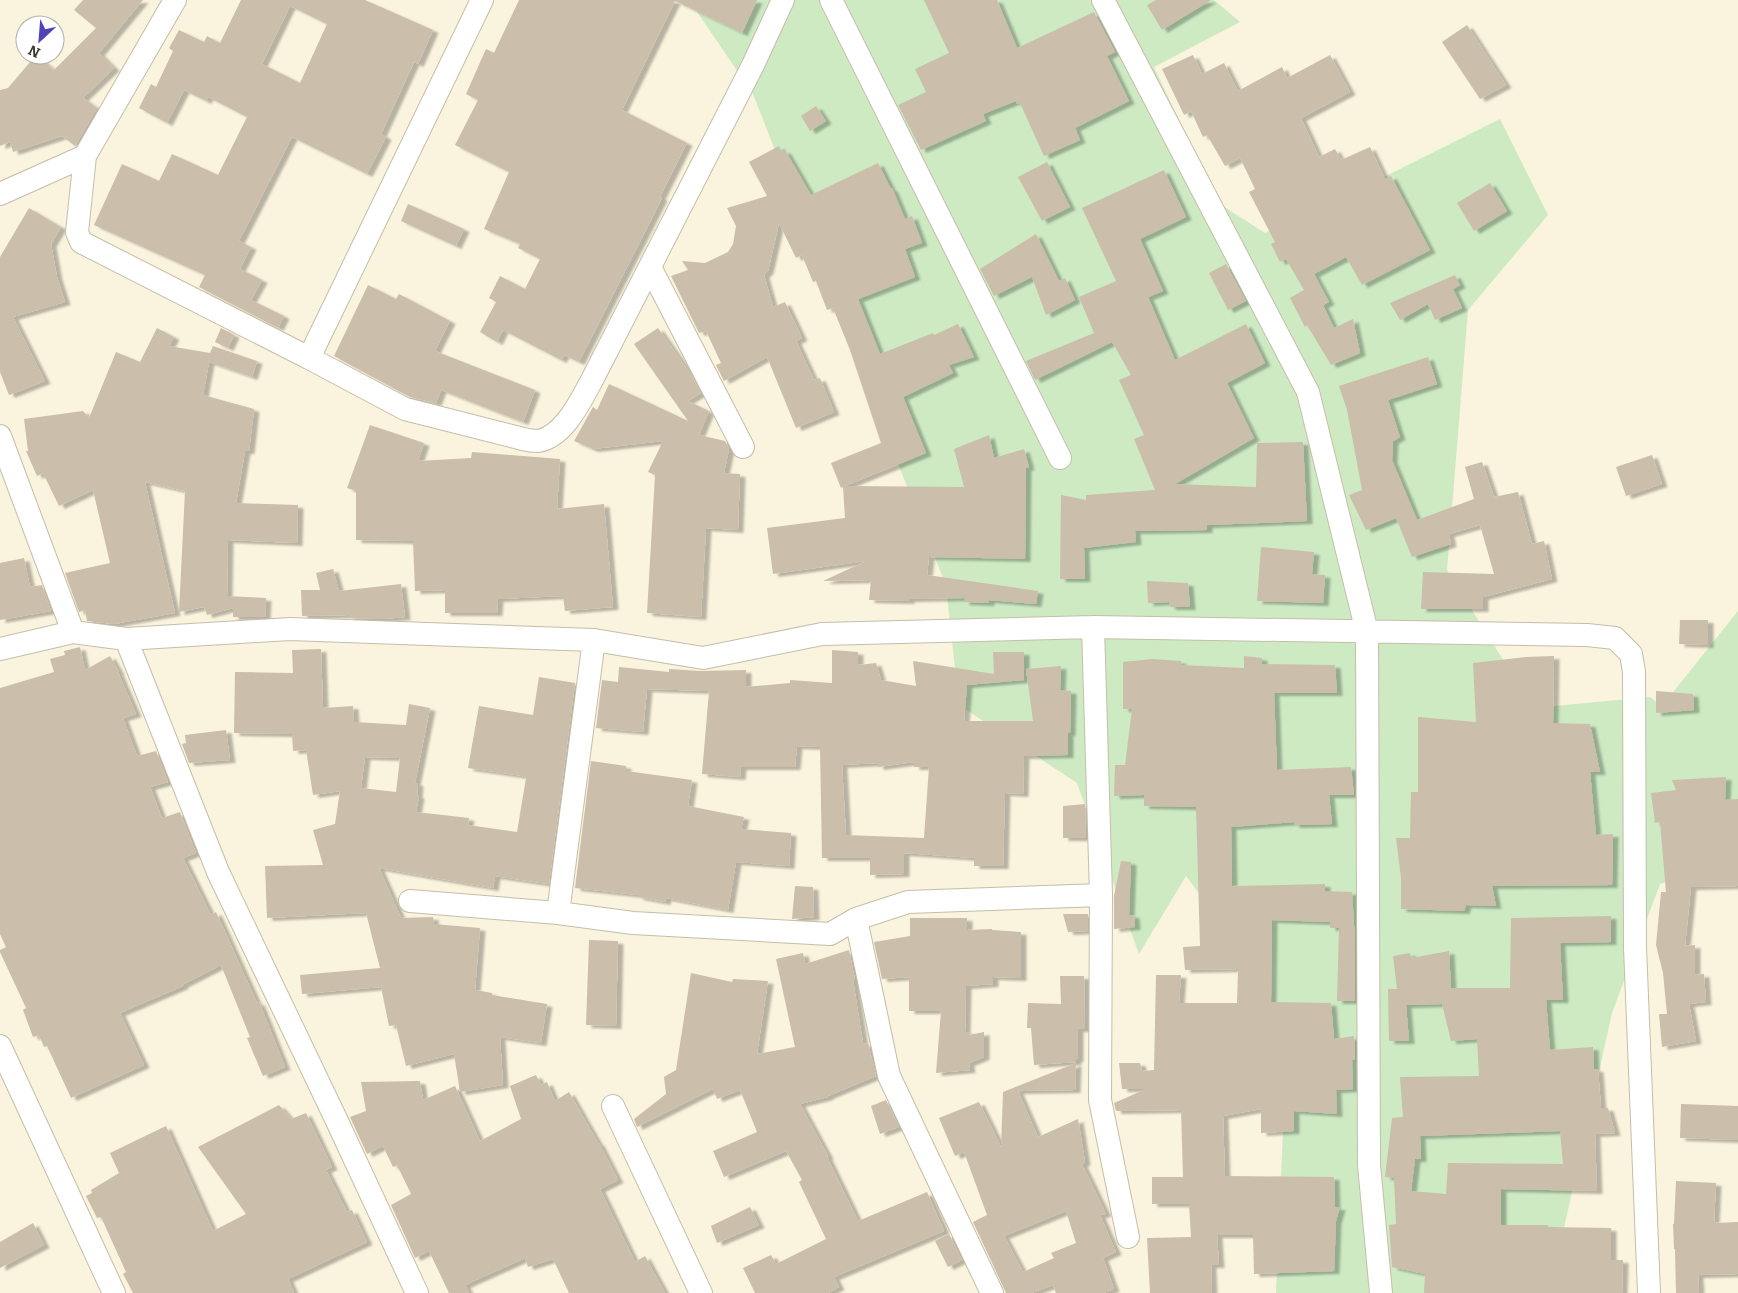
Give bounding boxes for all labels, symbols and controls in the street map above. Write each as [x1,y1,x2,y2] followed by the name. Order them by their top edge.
[15,15,65,65] north arrow
[26,41,43,61] text: N

